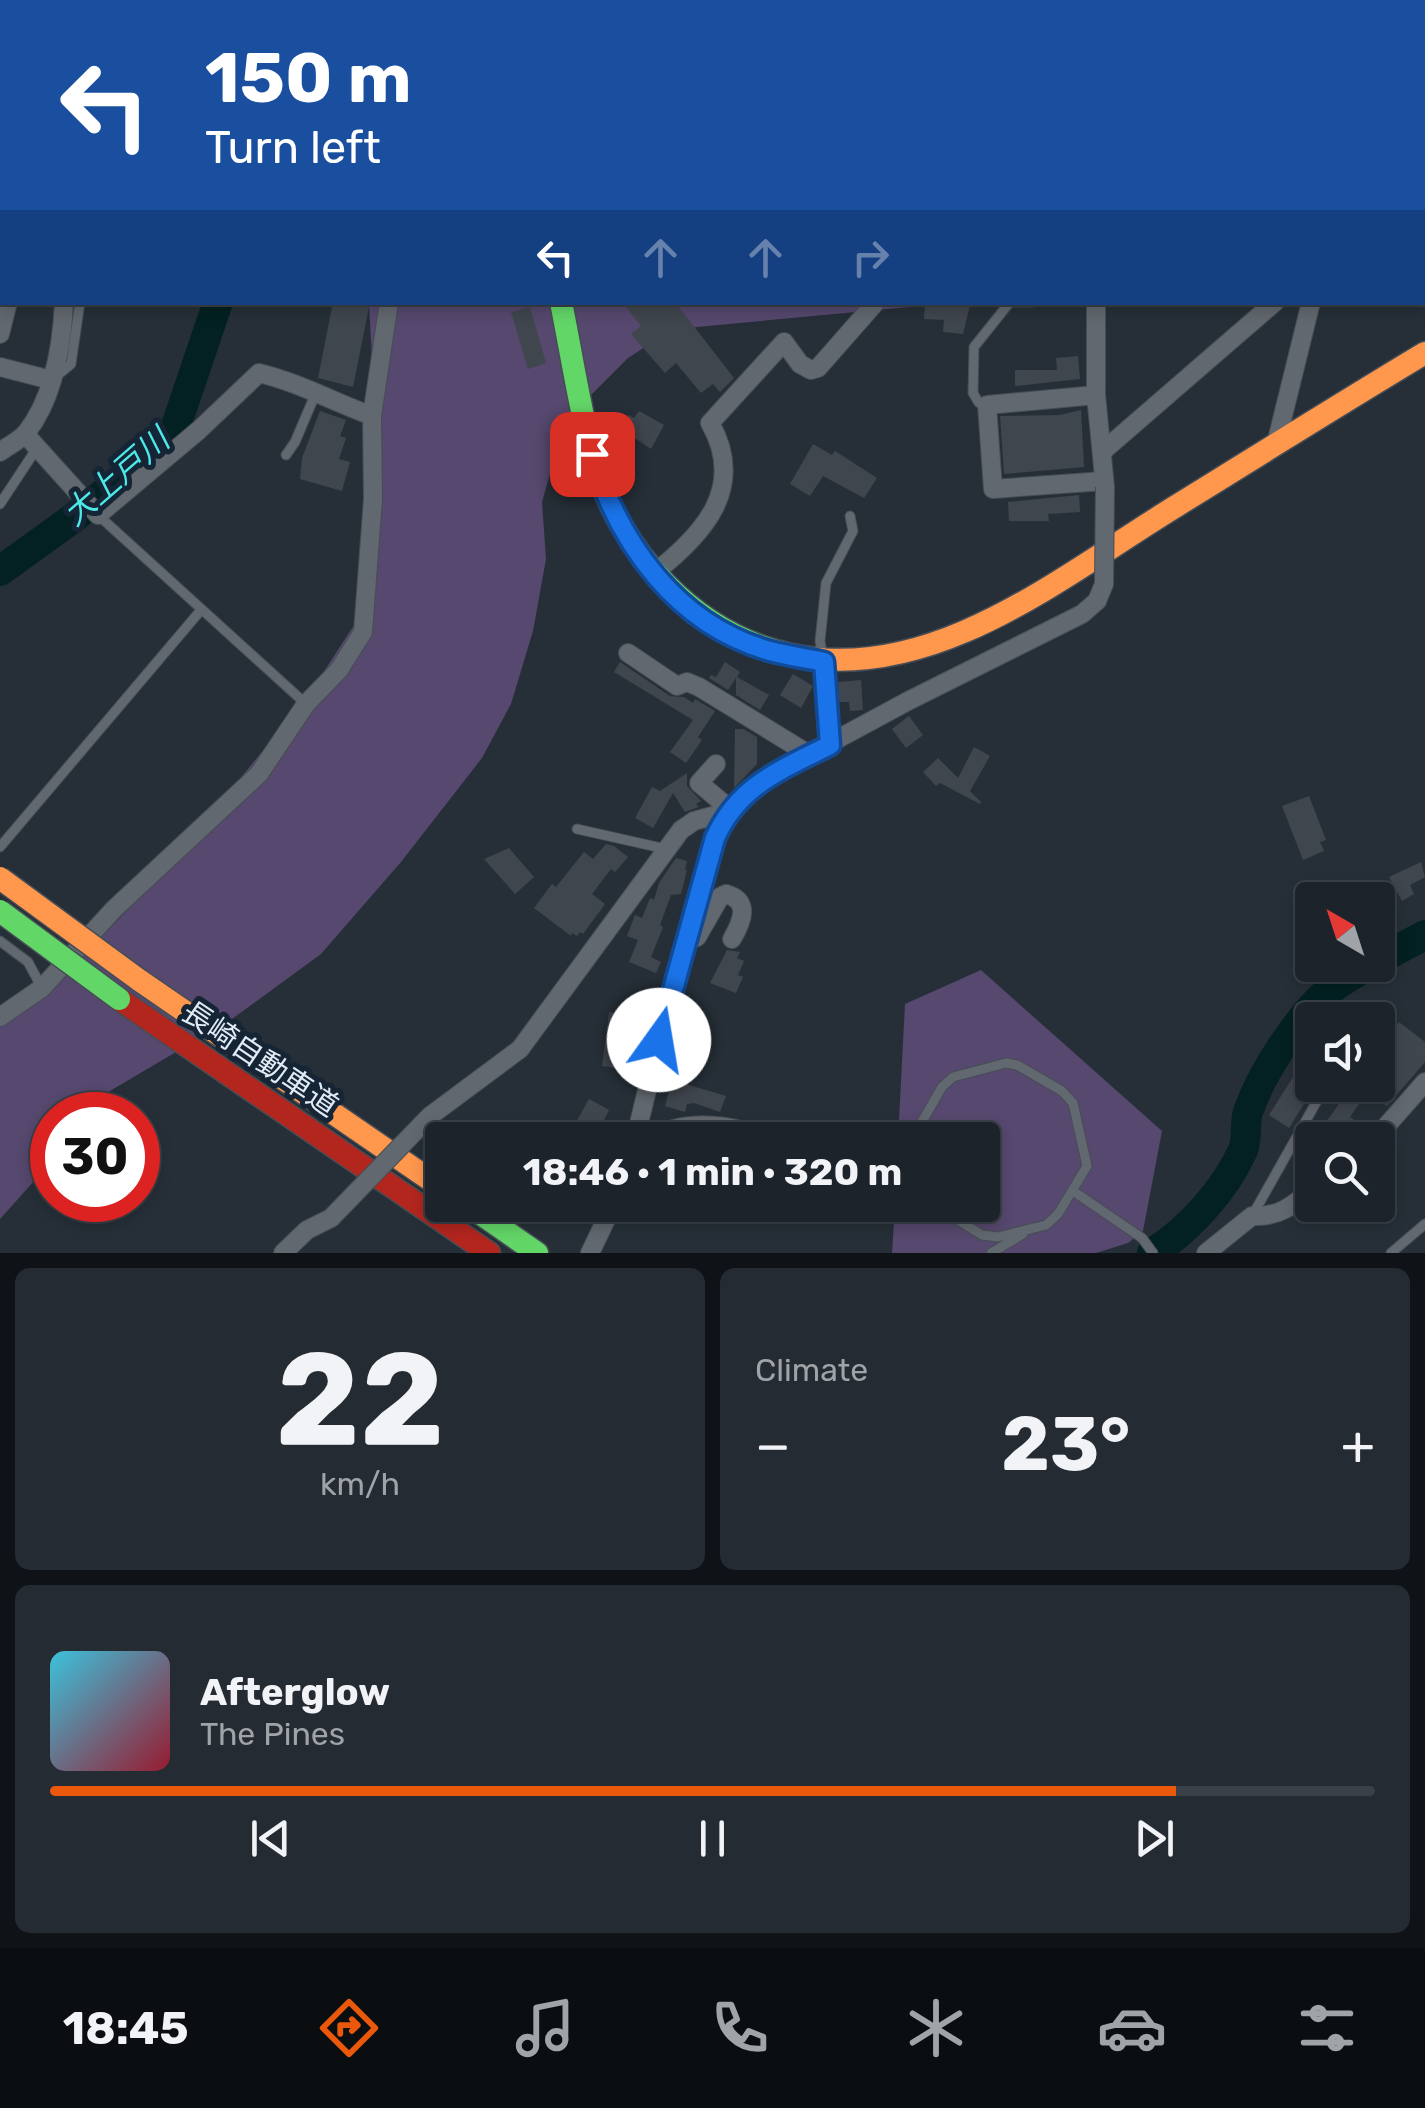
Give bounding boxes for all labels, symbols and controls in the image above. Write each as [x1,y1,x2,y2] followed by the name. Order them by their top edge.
[205,37,412,120] text: 150 m
[40,40,170,170] icon: left
[205,121,381,174] text: Turn left
[528,230,583,285] icon: left
[633,230,688,285] icon: ahead
[738,230,793,285] icon: ahead
[843,230,898,285] icon: right
[550,412,635,497] pin
[55,419,179,533] water label: 大上戸川
[565,427,620,482] icon: arrive
[1295,882,1395,982] north arrow
[1295,882,1395,1222] map controls
[607,988,711,1092] position arrow
[175,994,345,1124] street label: 長崎自動車道
[1295,1002,1395,1102] button: sound
[30,1092,160,1222] speed limit sign: 30
[1295,1122,1395,1222] button: search
[523,1149,902,1195] text: 18:46 · 1 min · 320 m
[275,1322,445,1477] text: 22
[755,1351,868,1389] text: Climate
[1001,1400,1130,1489] text: 23°
[755,1413,791,1478] text: −
[1341,1413,1375,1478] text: +
[320,1465,400,1503] text: km/h
[200,1669,390,1715] text: Afterglow
[200,1715,345,1753] text: The Pines
[243,1811,298,1866] icon: previous
[685,1811,740,1866] icon: pause
[1127,1811,1182,1866] icon: next
[314,1993,384,2063] icon: directions
[510,1993,580,2063] icon: music
[705,1993,775,2063] icon: phone
[901,1993,971,2063] icon: climate
[1097,1993,1167,2063] icon: car
[1292,1993,1362,2063] icon: filters
[63,2002,189,2055] text: 18:45

